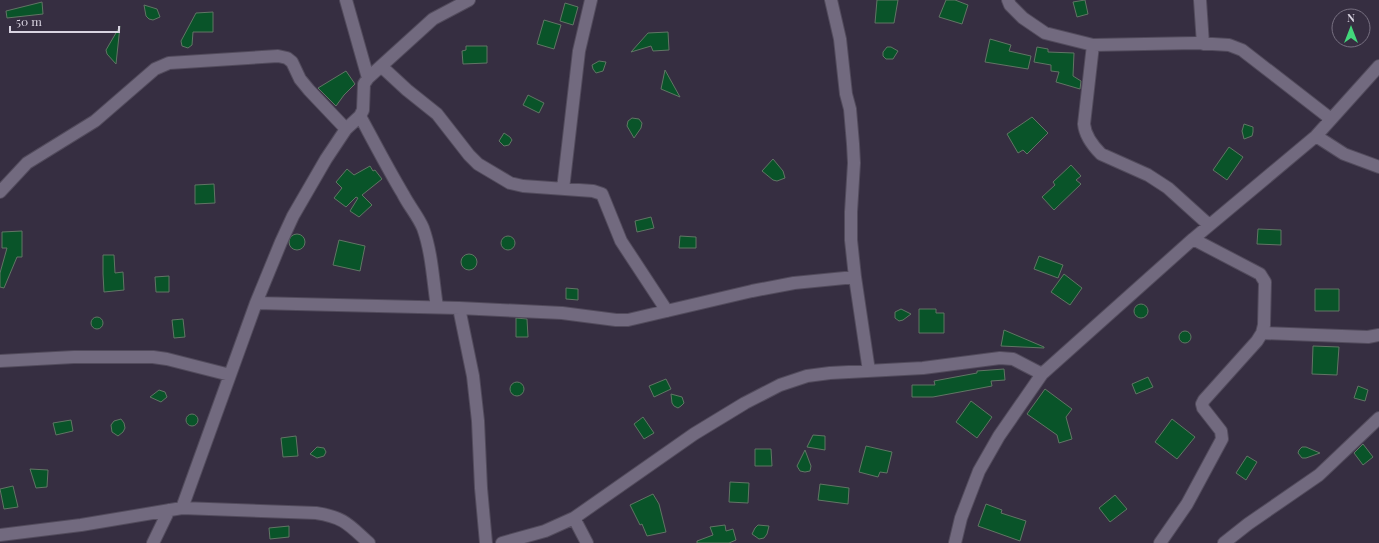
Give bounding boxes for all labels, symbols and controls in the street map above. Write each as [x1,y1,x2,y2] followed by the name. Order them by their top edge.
[10,8,119,34] scale bar
[1331,8,1371,48] north arrow
[1347,10,1355,25] text: N
[16,13,42,29] text: 50 m

